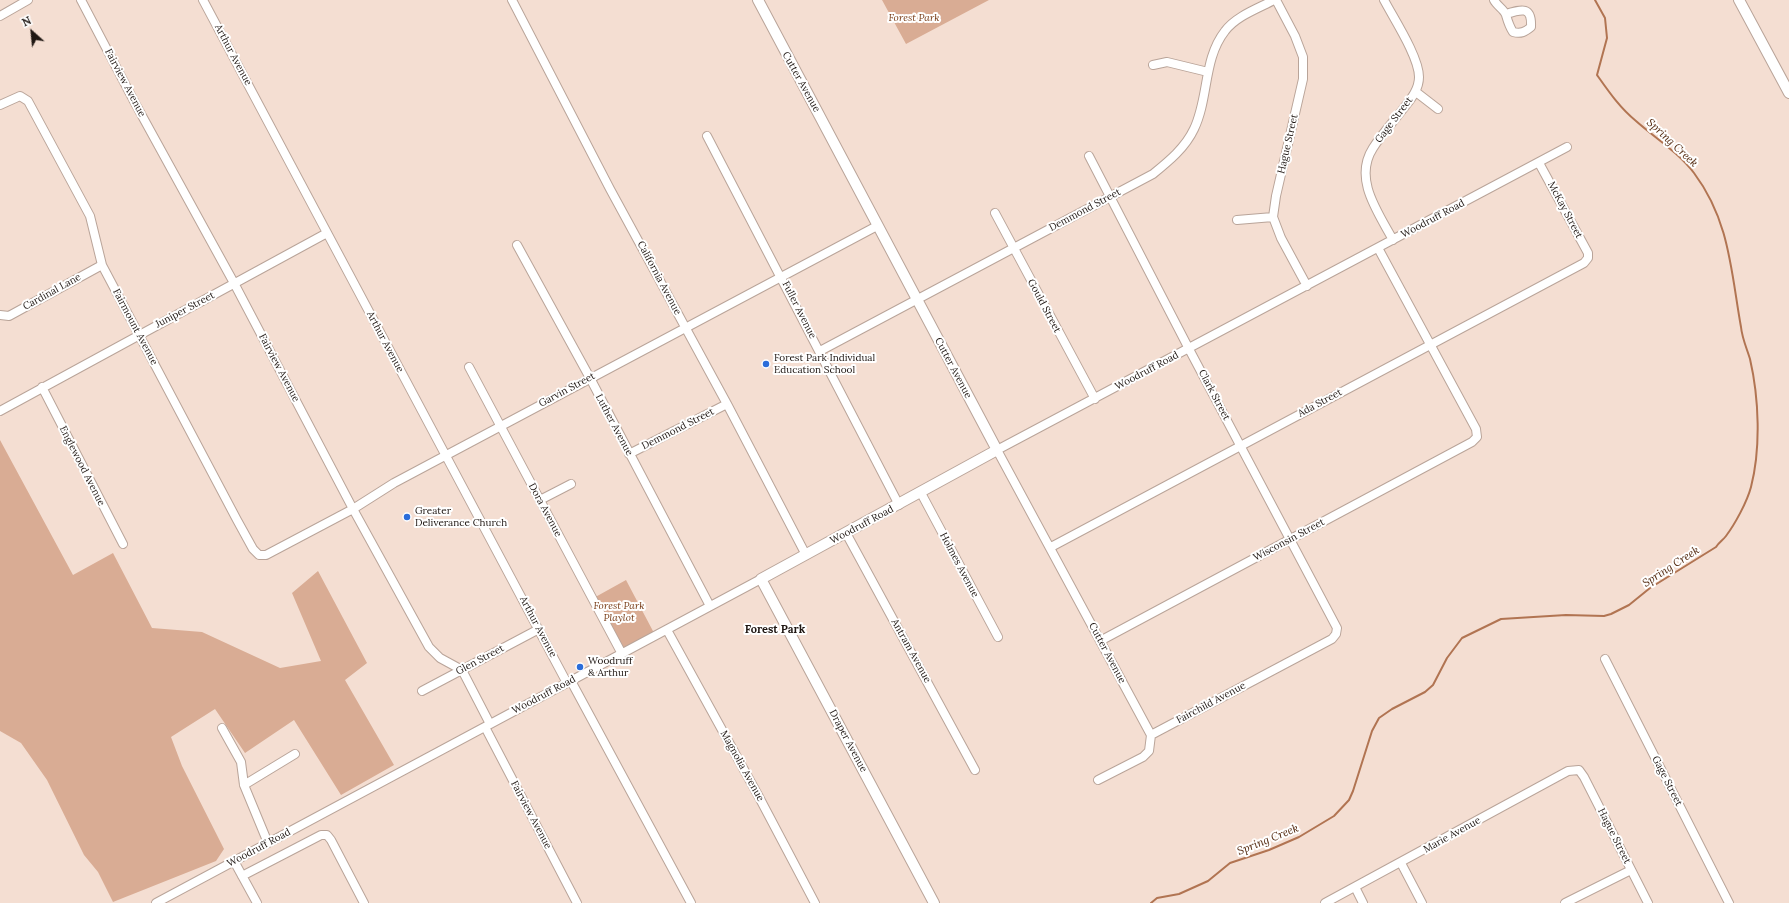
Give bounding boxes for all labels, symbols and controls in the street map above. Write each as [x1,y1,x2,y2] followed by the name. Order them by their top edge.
[12,12,52,52] north arrow
[888,12,940,24] park label: Forest Park
[20,13,34,29] text: N
[212,22,254,88] street label: Arthur Avenue
[102,47,148,119] street label: Fairview Avenue
[779,50,823,114] street label: Cutter Avenue
[1373,95,1415,145] street label: Gage Street
[1275,113,1301,175] street label: Hague Street
[1644,116,1700,170] water label: Spring Creek
[1545,180,1585,240] street label: McKay Street
[1047,186,1123,234] street label: Demmond Street
[1399,197,1467,241] street label: Woodruff Road
[635,239,683,317] street label: California Avenue
[21,271,83,313] street label: Cardinal Lane
[1025,277,1063,335] street label: Gould Street
[779,279,819,341] street label: Fuller Avenue
[110,287,160,367] street label: Fairmount Avenue
[153,289,217,331] street label: Juniper Street
[364,309,406,375] street label: Arthur Avenue
[256,332,302,404] street label: Fairview Avenue
[932,336,974,400] street label: Cutter Avenue
[1113,349,1181,393] street label: Woodruff Road
[774,352,875,376] place label: Forest Park Individual Education School
[761,359,771,369] marker: Forest Park Individual Education School
[1196,368,1232,422] street label: Clark Street
[537,370,597,410] street label: Garvin Street
[1296,386,1344,420] street label: Ada Street
[593,392,635,458] street label: Luther Avenue
[640,406,716,452] street label: Demmond Street
[57,424,107,508] street label: Englewood Avenue
[526,481,564,539] street label: Dora Avenue
[828,503,896,547] street label: Woodruff Road
[415,505,507,528] place label: Greater Deliverance Church
[402,512,412,522] marker: Greater Deliverance Church
[1251,516,1327,564] street label: Wisconsin Street
[937,531,981,599] street label: Holmes Avenue
[1640,544,1702,590] water label: Spring Creek
[517,594,559,660] street label: Arthur Avenue
[593,600,645,624] park label: Forest Park Playlot
[889,617,933,685] street label: Antram Avenue
[1086,621,1128,685] street label: Cutter Avenue
[745,623,805,637] district label: Forest Park
[454,642,506,678] street label: Glen Street
[588,655,632,678] place label: Woodruff & Arthur
[575,662,585,672] marker: Woodruff & Arthur
[510,673,578,717] street label: Woodruff Road
[1174,680,1248,726] street label: Fairchild Avenue
[826,708,870,774] street label: Draper Avenue
[718,729,766,803] street label: Magnolia Avenue
[1649,754,1685,808] street label: Gage Street
[508,779,554,851] street label: Fairview Avenue
[1595,806,1633,866] street label: Hague Street
[1421,814,1483,856] street label: Marie Avenue
[1235,822,1301,858] water label: Spring Creek
[225,826,293,870] street label: Woodruff Road

